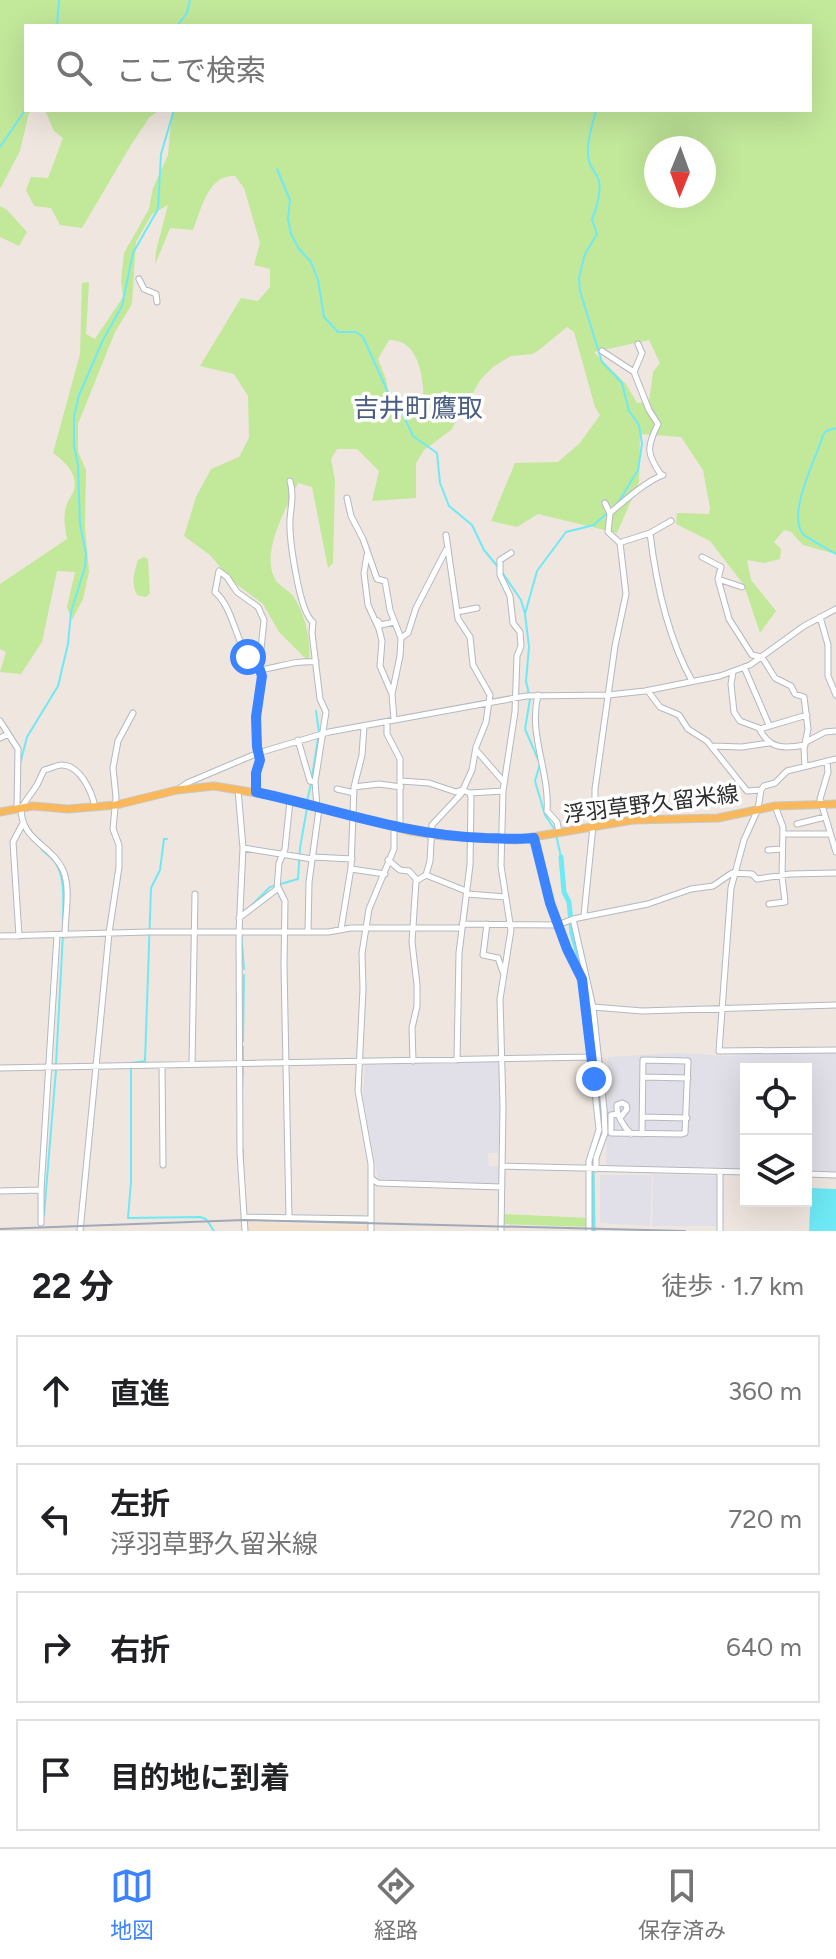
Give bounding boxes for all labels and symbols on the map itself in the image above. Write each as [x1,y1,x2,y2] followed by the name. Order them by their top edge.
[644,136,716,208] north arrow
[353,392,483,424] district label: 吉井町鷹取
[230,639,266,675] route start
[562,780,740,828] street label: 浮羽草野久留米線
[576,1061,612,1097] route end

